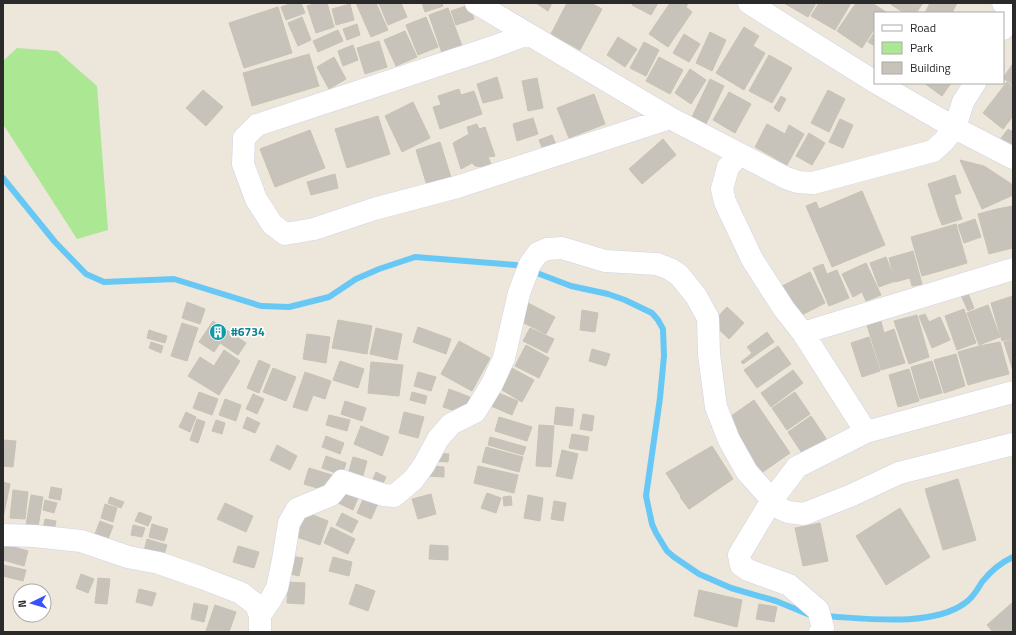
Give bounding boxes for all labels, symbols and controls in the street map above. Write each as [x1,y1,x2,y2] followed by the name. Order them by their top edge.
[874,12,1004,84] legend
[910,18,936,37] text: Road
[910,38,933,57] text: Park
[910,58,951,77] text: Building
[208,322,228,342] building icon: #6734
[231,322,265,341] place label: #6734
[12,583,52,623] north arrow
[14,599,30,608] text: N

